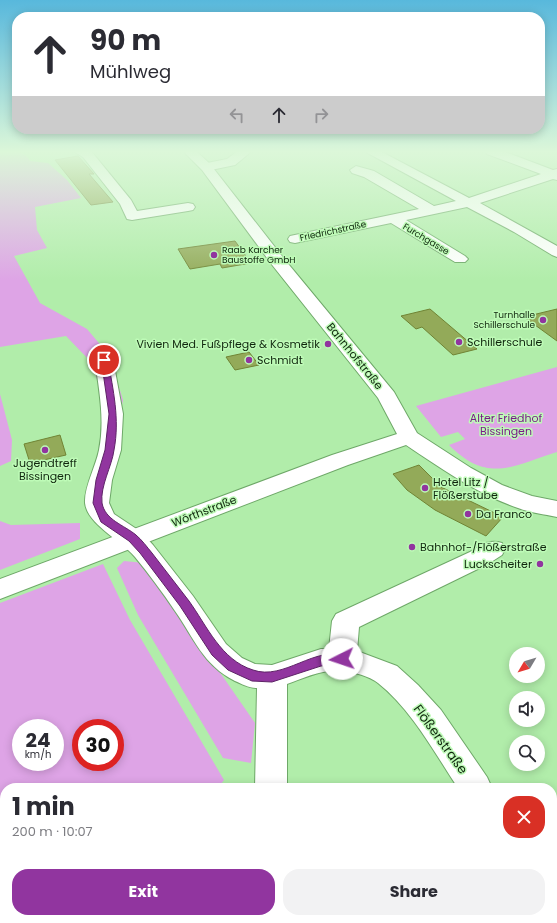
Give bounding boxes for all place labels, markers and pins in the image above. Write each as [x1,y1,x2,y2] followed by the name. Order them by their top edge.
[222,244,296,266] place label: Raab Karcher Baustoffe GmbH
[209,250,219,260] marker: Raab Karcher Baustoffe GmbH
[473,309,535,331] place label: Turnhalle Schillerschule
[538,315,548,325] marker: Turnhalle Schillerschule
[467,334,542,350] place label: Schillerschule
[136,336,320,352] place label: Vivien Med. Fußpflege & Kosmetik
[454,337,464,347] marker: Schillerschule
[323,339,333,349] marker: Vivien Med. Fußpflege & Kosmetik
[87,343,121,377] pin
[257,352,303,368] place label: Schmidt
[244,355,254,365] marker: Schmidt
[40,445,50,455] marker: Jugendtreff Bissingen
[13,455,77,484] place label: Jugendtreff Bissingen
[433,474,498,503] place label: Hotel Litz / Flößerstube
[420,483,430,493] marker: Hotel Litz / Flößerstube
[476,506,532,522] place label: Da Franco
[463,509,473,519] marker: Da Franco
[420,539,547,555] place label: Bahnhof-/Flößerstraße
[407,542,417,552] marker: Bahnhof-/Flößerstraße
[464,556,532,572] place label: Luckscheiter
[535,559,545,569] marker: Luckscheiter

